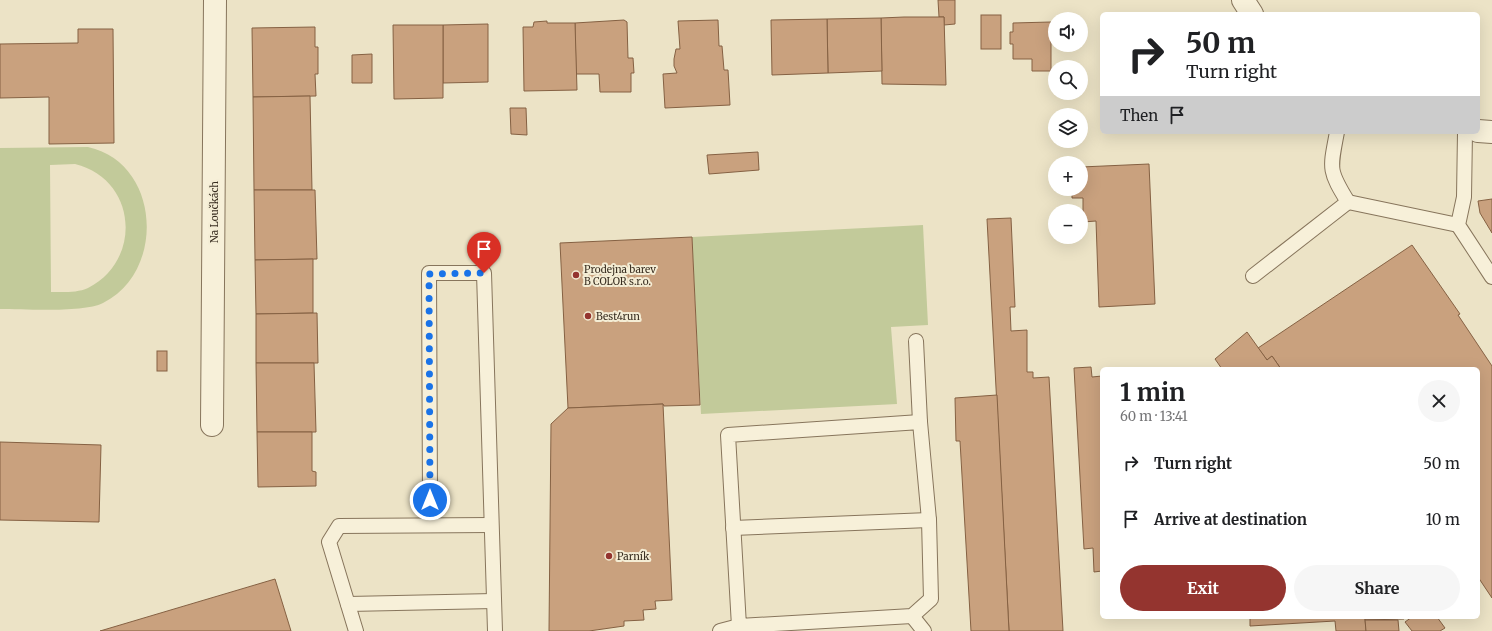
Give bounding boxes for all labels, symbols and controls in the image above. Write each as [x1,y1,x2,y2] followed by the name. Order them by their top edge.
[1048,12,1088,244] map controls
[1048,12,1088,52] button: sound
[1186,25,1255,61] text: 50 m
[1120,28,1172,80] icon: right
[1048,60,1088,100] button: search
[1186,60,1277,83] text: Turn right
[1166,104,1188,126] icon: arrive
[1120,106,1158,125] text: Then
[1048,108,1088,148] button: layers
[1048,156,1088,196] button: +
[208,181,221,243] street label: Na Loučkách
[1048,204,1088,244] button: −
[467,232,501,273] pin
[473,238,495,260] icon: arrive
[584,263,656,288] place label: Prodejna barev B COLOR s.r.o.
[571,270,581,280] marker: Prodejna barev B COLOR s.r.o.
[596,310,640,323] place label: Best4run
[583,311,593,321] marker: Best4run
[1120,377,1185,408] text: 1 min
[1418,380,1460,422] button: close
[1120,408,1188,425] text: 60 m · 13:41
[1120,452,1142,474] icon: right
[1154,454,1232,473] text: Turn right
[1423,454,1460,473] text: 50 m
[409,479,451,521] position arrow
[1120,508,1142,530] icon: arrive
[1154,510,1307,529] text: Arrive at destination
[1426,510,1460,529] text: 10 m
[617,550,650,563] place label: Parník
[604,551,614,561] marker: Parník
[1120,565,1286,611] button: Exit
[1294,565,1460,611] button: Share

